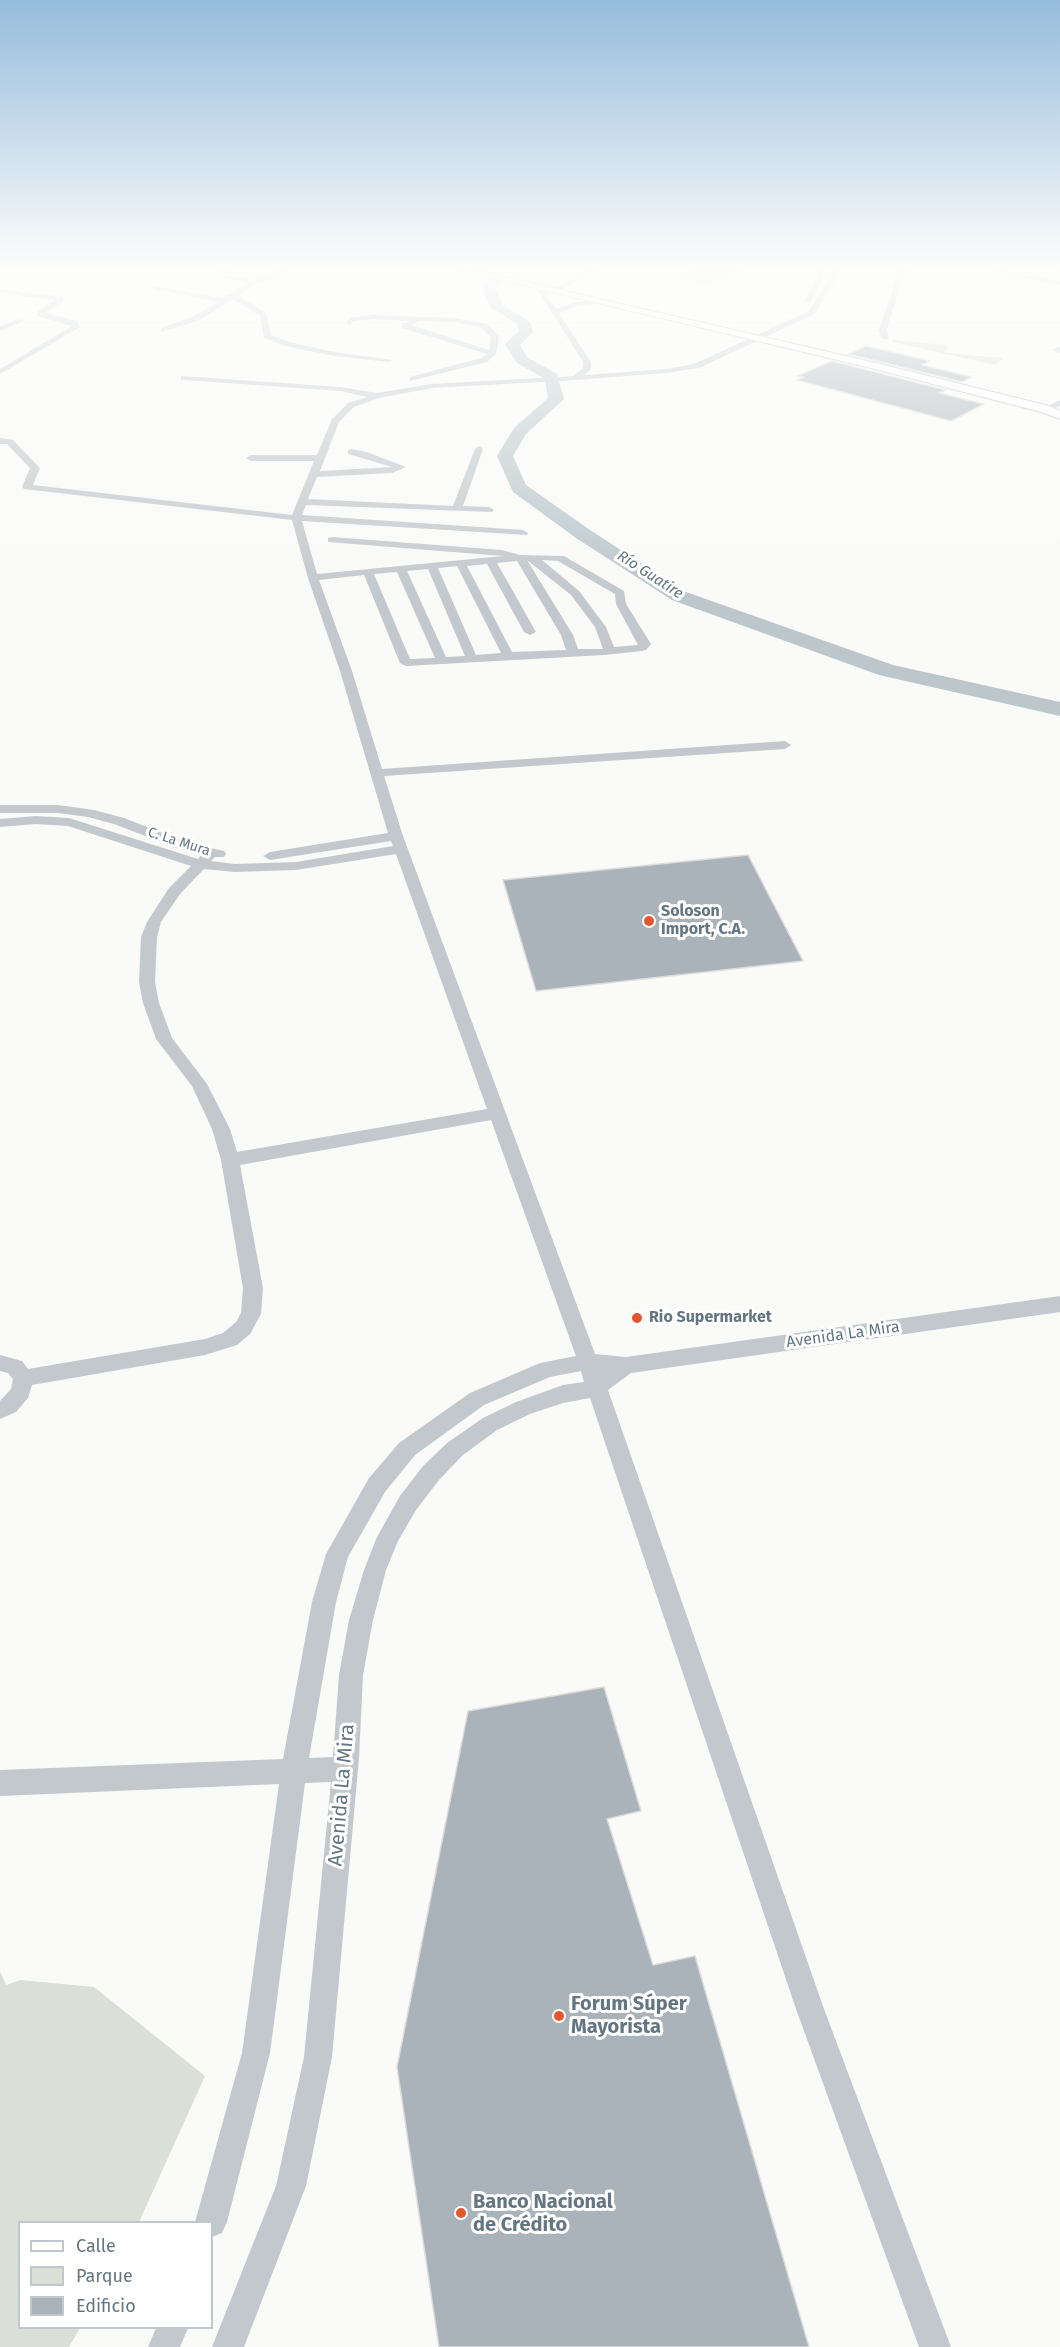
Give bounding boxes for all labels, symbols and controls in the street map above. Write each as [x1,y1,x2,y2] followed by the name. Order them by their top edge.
[614,547,686,603] water label: Río Guatire
[146,824,212,860] street label: C. La Mura
[661,902,745,940] place label: Soloson Import, C.A.
[642,914,656,928] marker: Soloson Import, C.A.
[649,1308,772,1328] place label: Rio Supermarket
[630,1311,644,1325] marker: Rio Supermarket
[785,1318,901,1352] street label: Avenida La Mira
[324,1723,360,1867] street label: Avenida La Mira
[571,1992,687,2039] place label: Forum Súper Mayorista
[552,2009,566,2023] marker: Forum Súper Mayorista
[473,2190,613,2237] place label: Banco Nacional de Crédito
[454,2206,468,2220] marker: Banco Nacional de Crédito
[18,2221,213,2329] legend
[76,2235,116,2257] text: Calle
[76,2265,133,2287] text: Parque
[76,2295,136,2317] text: Edificio

